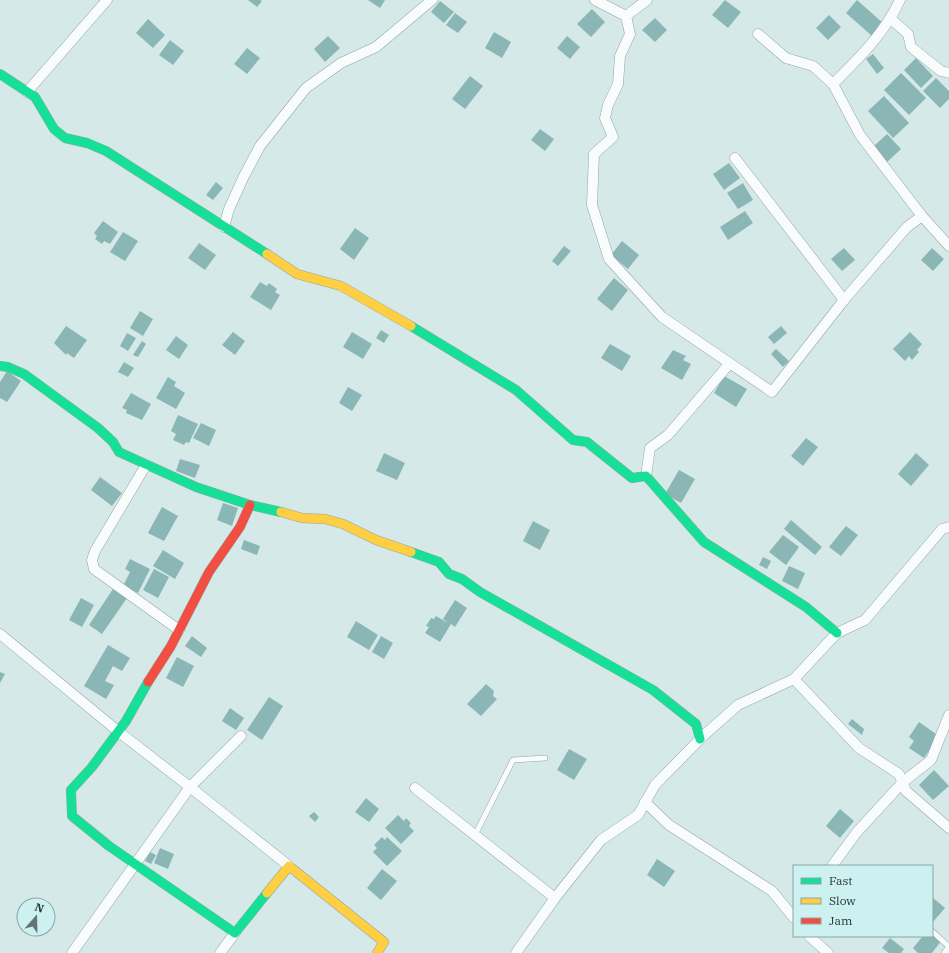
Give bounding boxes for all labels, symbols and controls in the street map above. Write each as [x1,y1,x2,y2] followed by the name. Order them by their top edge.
[793,865,933,937] legend
[829,873,853,888] text: Fast
[829,893,856,908] text: Slow
[16,897,56,937] north arrow
[33,900,46,916] text: N
[829,913,853,928] text: Jam

